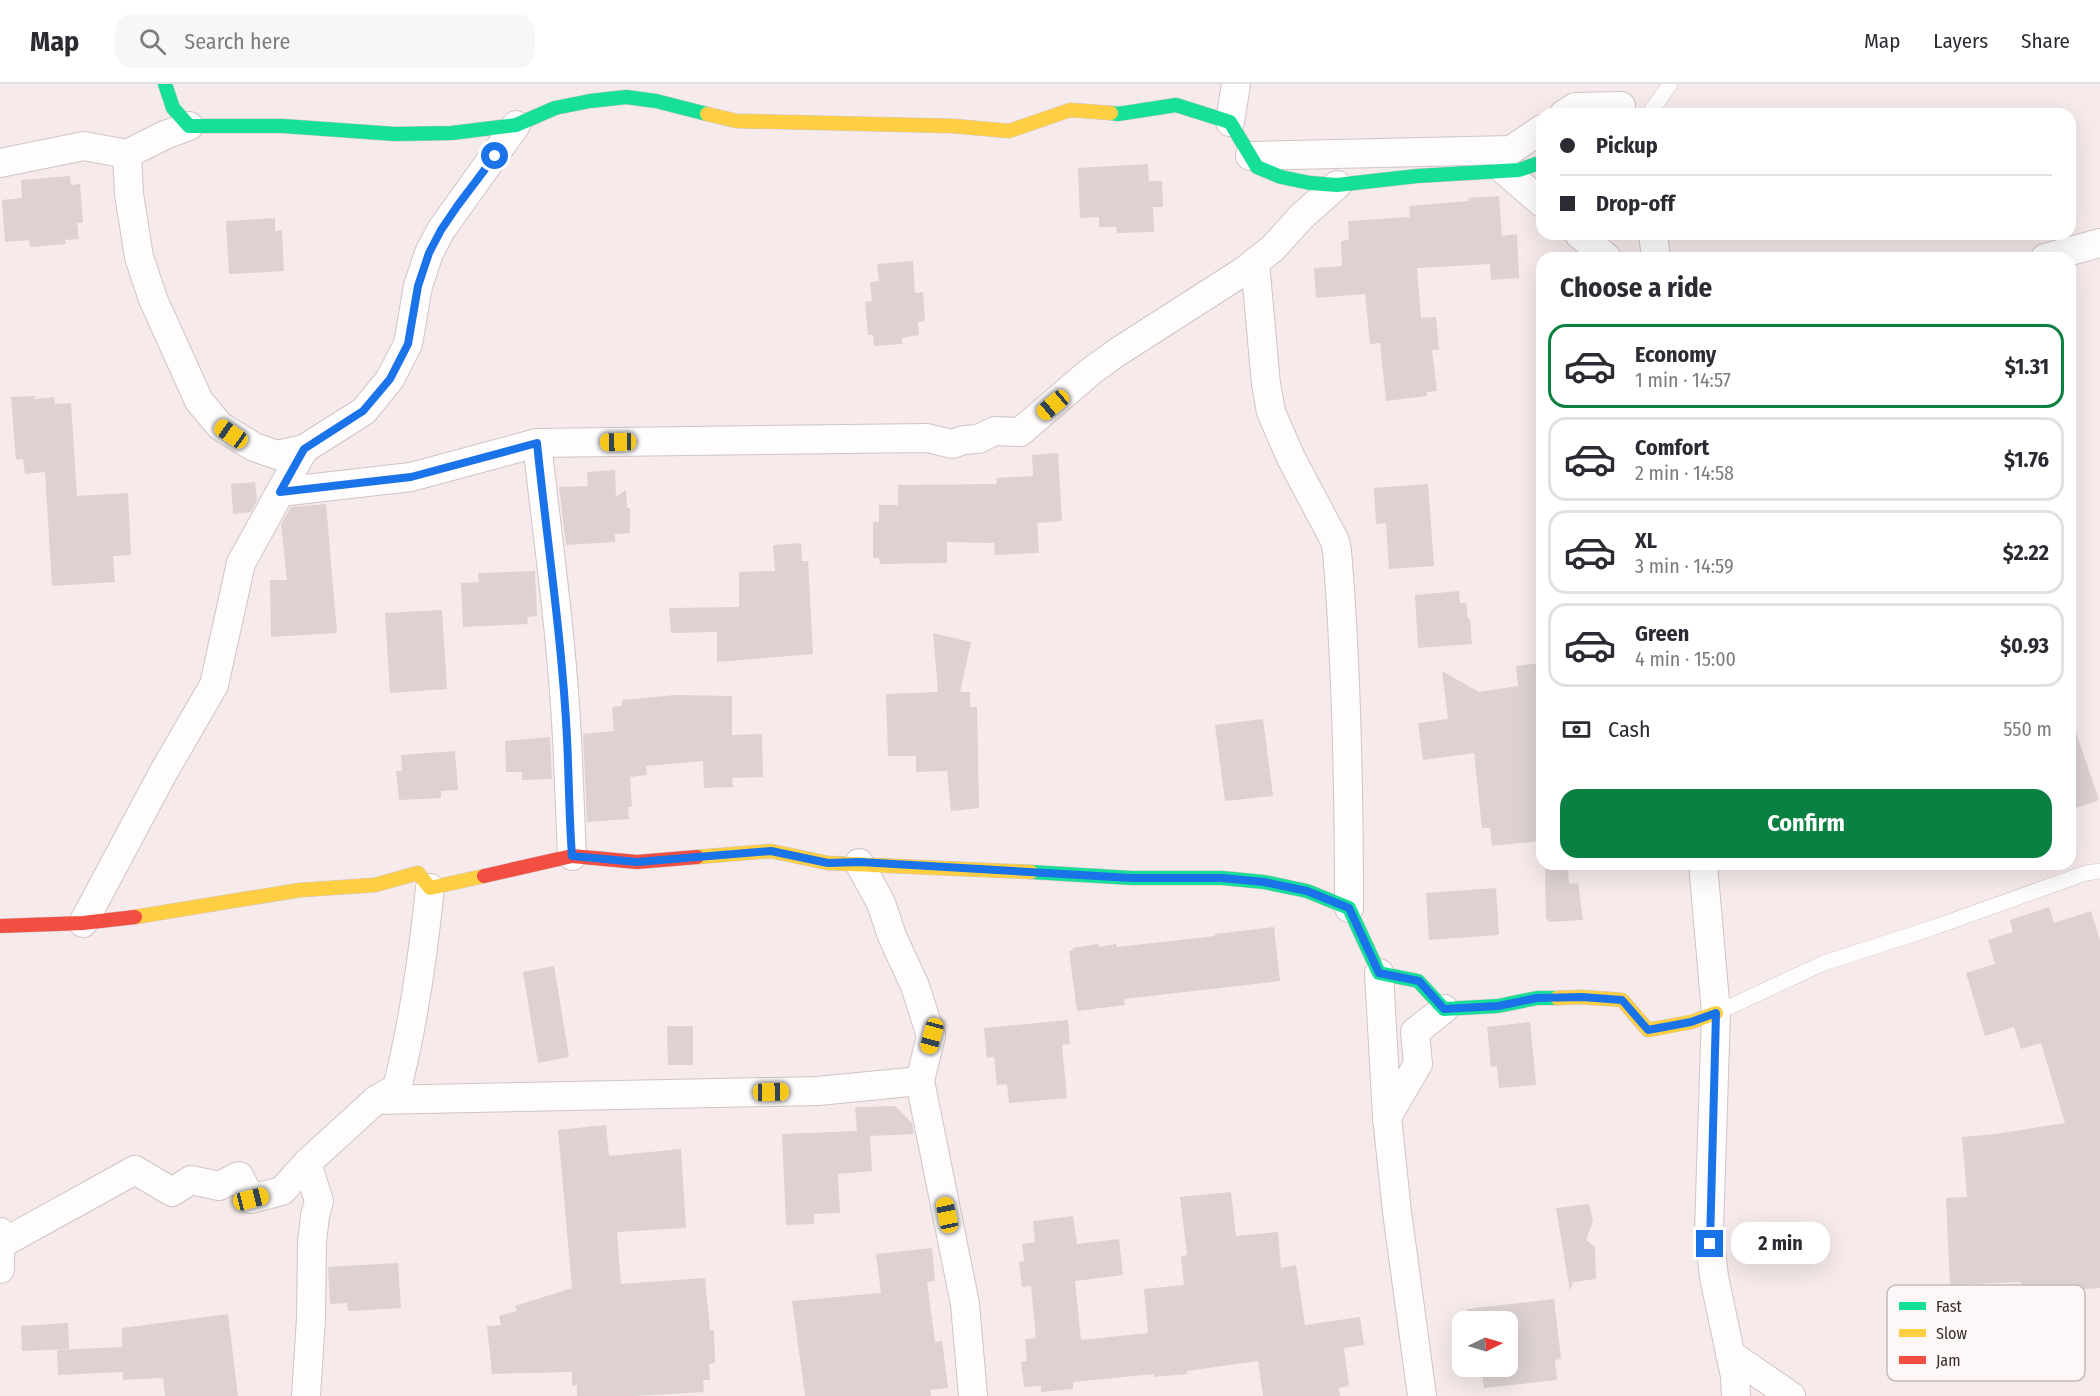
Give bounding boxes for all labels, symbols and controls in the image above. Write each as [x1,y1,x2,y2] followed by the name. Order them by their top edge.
[115,14,535,68] search box
[30,25,79,58] text: Map
[136,25,169,58] icon: search
[184,28,290,55] text: Search here
[1864,28,1900,54] text: Map
[1933,28,1988,54] text: Layers
[2021,28,2070,54] text: Share
[1596,132,1658,159] text: Pickup
[481,142,508,169] route start
[1596,190,1675,217] text: Drop-off
[1560,272,1712,304] text: Choose a ride
[1563,339,1617,393] icon: car
[1635,341,1716,368] text: Economy
[2005,353,2049,380] text: $1.31
[1635,368,1731,392] text: 1 min · 14:57
[1033,387,1073,423] car
[211,416,251,452] car
[1563,432,1617,486] icon: car
[600,433,636,451] car
[1635,434,1709,461] text: Comfort
[2004,446,2049,473] text: $1.76
[1635,461,1734,485] text: 2 min · 14:58
[1563,525,1617,579] icon: car
[1635,527,1657,554] text: XL
[2003,539,2049,566] text: $2.22
[1635,554,1734,578] text: 3 min · 14:59
[1563,618,1617,672] icon: car
[1635,620,1689,647] text: Green
[2000,632,2049,659] text: $0.93
[1635,647,1736,671] text: 4 min · 15:00
[1560,713,1593,746] icon: cash
[1608,716,1651,743] text: Cash
[2003,717,2052,741] text: 550 m
[1560,789,2052,858] button: Confirm
[919,1016,945,1056] car
[753,1083,789,1101] car
[231,1186,271,1212] car
[934,1196,960,1234] car
[1731,1223,1830,1265] callout: 2 min
[1696,1230,1723,1257] route end
[1758,1231,1803,1255] text: 2 min
[1887,1285,2085,1381] legend
[1936,1297,1963,1316] text: Fast
[1452,1311,1518,1377] north arrow
[1452,1311,1518,1377] map controls
[1936,1324,1967,1343] text: Slow
[1936,1351,1961,1370] text: Jam

